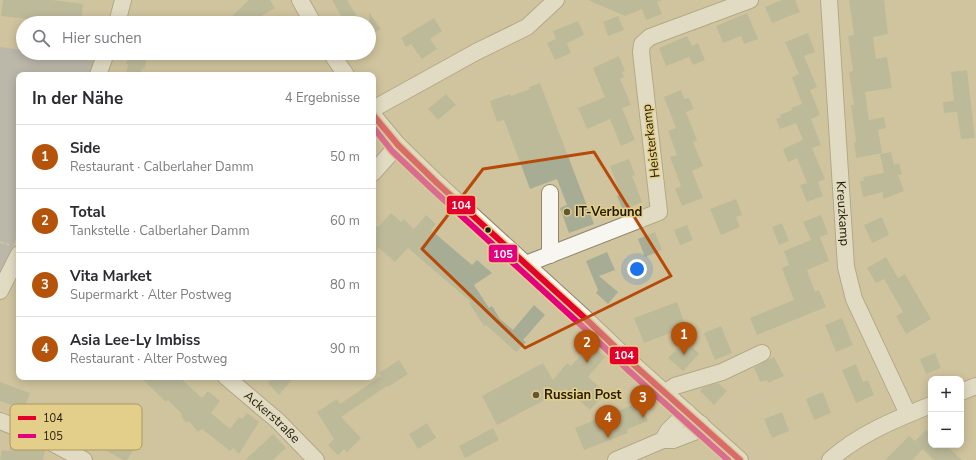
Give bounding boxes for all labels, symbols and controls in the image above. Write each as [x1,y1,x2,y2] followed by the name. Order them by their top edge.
[16,16,376,60] search box
[30,27,52,49] icon: search
[62,28,142,48] text: Hier suchen
[32,87,123,110] text: In der Nähe
[285,89,360,107] text: 4 Ergebnisse
[638,103,664,179] street label: Heisterkamp
[70,138,100,158] text: Side
[41,148,49,166] text: 1
[330,148,360,166] text: 50 m
[70,158,254,176] text: Restaurant · Calberlaher Damm
[832,181,854,247] street label: Kreuzkamp
[446,195,476,215] line badge: 104
[451,198,471,213] text: 104
[70,202,105,222] text: Total
[575,203,642,221] place label: IT-Verbund
[562,207,572,217] marker: IT-Verbund
[41,212,49,230] text: 2
[330,212,360,230] text: 60 m
[70,222,250,240] text: Tankstelle · Calberlaher Damm
[483,225,493,235] unlabelled marker
[488,244,518,263] line badge: 105
[493,247,513,262] text: 105
[627,259,647,279] your location
[70,266,151,286] text: Vita Market
[41,276,49,294] text: 3
[330,276,360,294] text: 80 m
[70,286,232,304] text: Supermarkt · Alter Postweg
[671,322,697,355] pin: 1
[70,330,200,350] text: Asia Lee-Ly Imbiss
[574,330,600,363] pin: 2
[41,340,49,358] text: 4
[330,340,360,358] text: 90 m
[609,346,639,365] line badge: 104
[614,348,634,363] text: 104
[70,350,227,368] text: Restaurant · Alter Postweg
[928,376,964,448] map controls
[928,376,964,412] button: +
[630,385,656,418] pin: 3
[544,386,623,404] place label: Russian Post
[240,387,304,447] street label: Ackerstraße
[531,390,541,400] marker: Russian Post
[10,404,142,450] legend
[595,405,621,438] pin: 4
[43,411,63,426] text: 104
[928,412,964,448] button: −
[43,429,63,444] text: 105

